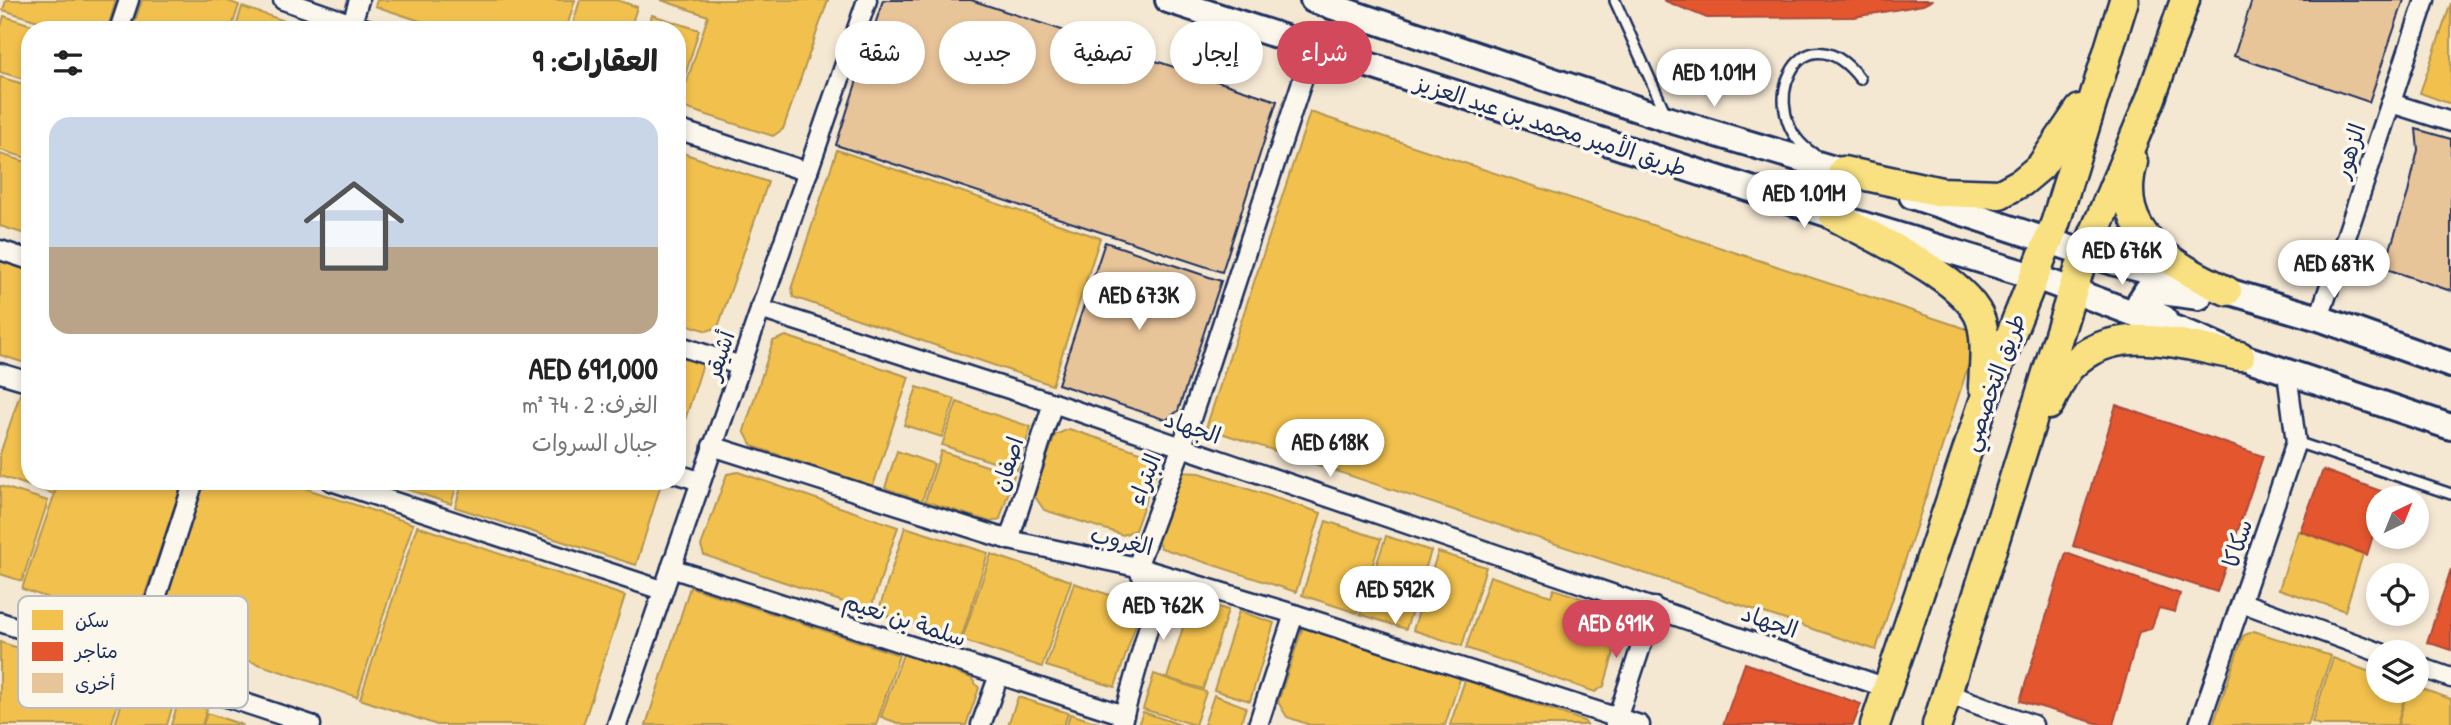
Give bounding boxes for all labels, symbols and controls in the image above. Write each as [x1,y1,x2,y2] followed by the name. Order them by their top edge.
[835,21,925,84] chip: شقة
[939,21,1036,84] chip: جديد
[1050,21,1156,84] chip: تصفية
[1170,21,1263,84] chip: إيجار
[1277,21,1372,84] chip: شراء
[533,40,658,80] text: العقارات: 9
[49,44,87,82] icon: filters
[1634,50,1794,109] pin: AED 1.01M
[1672,56,1756,87] text: AED 1.01M
[1409,66,1691,184] street label: طريق الأمير محمد بن عبد العزيز
[2325,119,2372,184] street label: الزهور
[291,163,417,289] icon: home
[1724,170,1884,230] pin: AED 1.01M
[1762,177,1846,208] text: AED 1.01M
[2050,228,2194,287] pin: AED 676K
[2082,234,2162,265] text: AED 676K
[2262,240,2406,300] pin: AED 687K
[2294,247,2374,278] text: AED 687K
[1067,272,1211,332] pin: AED 673K
[1099,279,1179,310] text: AED 673K
[1954,309,2038,457] street label: طريق التخصصي
[696,326,742,386] street label: أشيقر
[529,348,658,388] text: AED 691,000
[522,389,658,420] text: الغرف: 2 · 74 m²
[1161,403,1225,451] street label: الجهاد
[1258,420,1402,479] pin: AED 618K
[1291,426,1369,457] text: AED 618K
[532,427,658,458] text: جبال السروات
[984,433,1030,495] street label: اصفان
[1120,449,1168,509] street label: البتراء
[2366,486,2429,550] north arrow
[2366,486,2429,703] map controls
[2215,515,2259,571] street label: سكاكا
[1088,518,1156,562] street label: الغروب
[2366,563,2429,626] button: locate
[1323,566,1467,626] pin: AED 592K
[1356,573,1434,604] text: AED 592K
[1091,582,1235,642] pin: AED 762K
[839,585,970,656] street label: سلمة بن نعيم
[1123,589,1203,620] text: AED 762K
[18,596,248,708] legend
[1738,597,1802,645] street label: الجهاد
[1544,600,1688,660] pin: AED 691K
[75,607,109,633] text: سكن
[1578,607,1654,638] text: AED 691K
[73,638,118,664] text: متاجر
[2366,640,2429,703] button: layers
[75,670,115,696] text: أخرى

